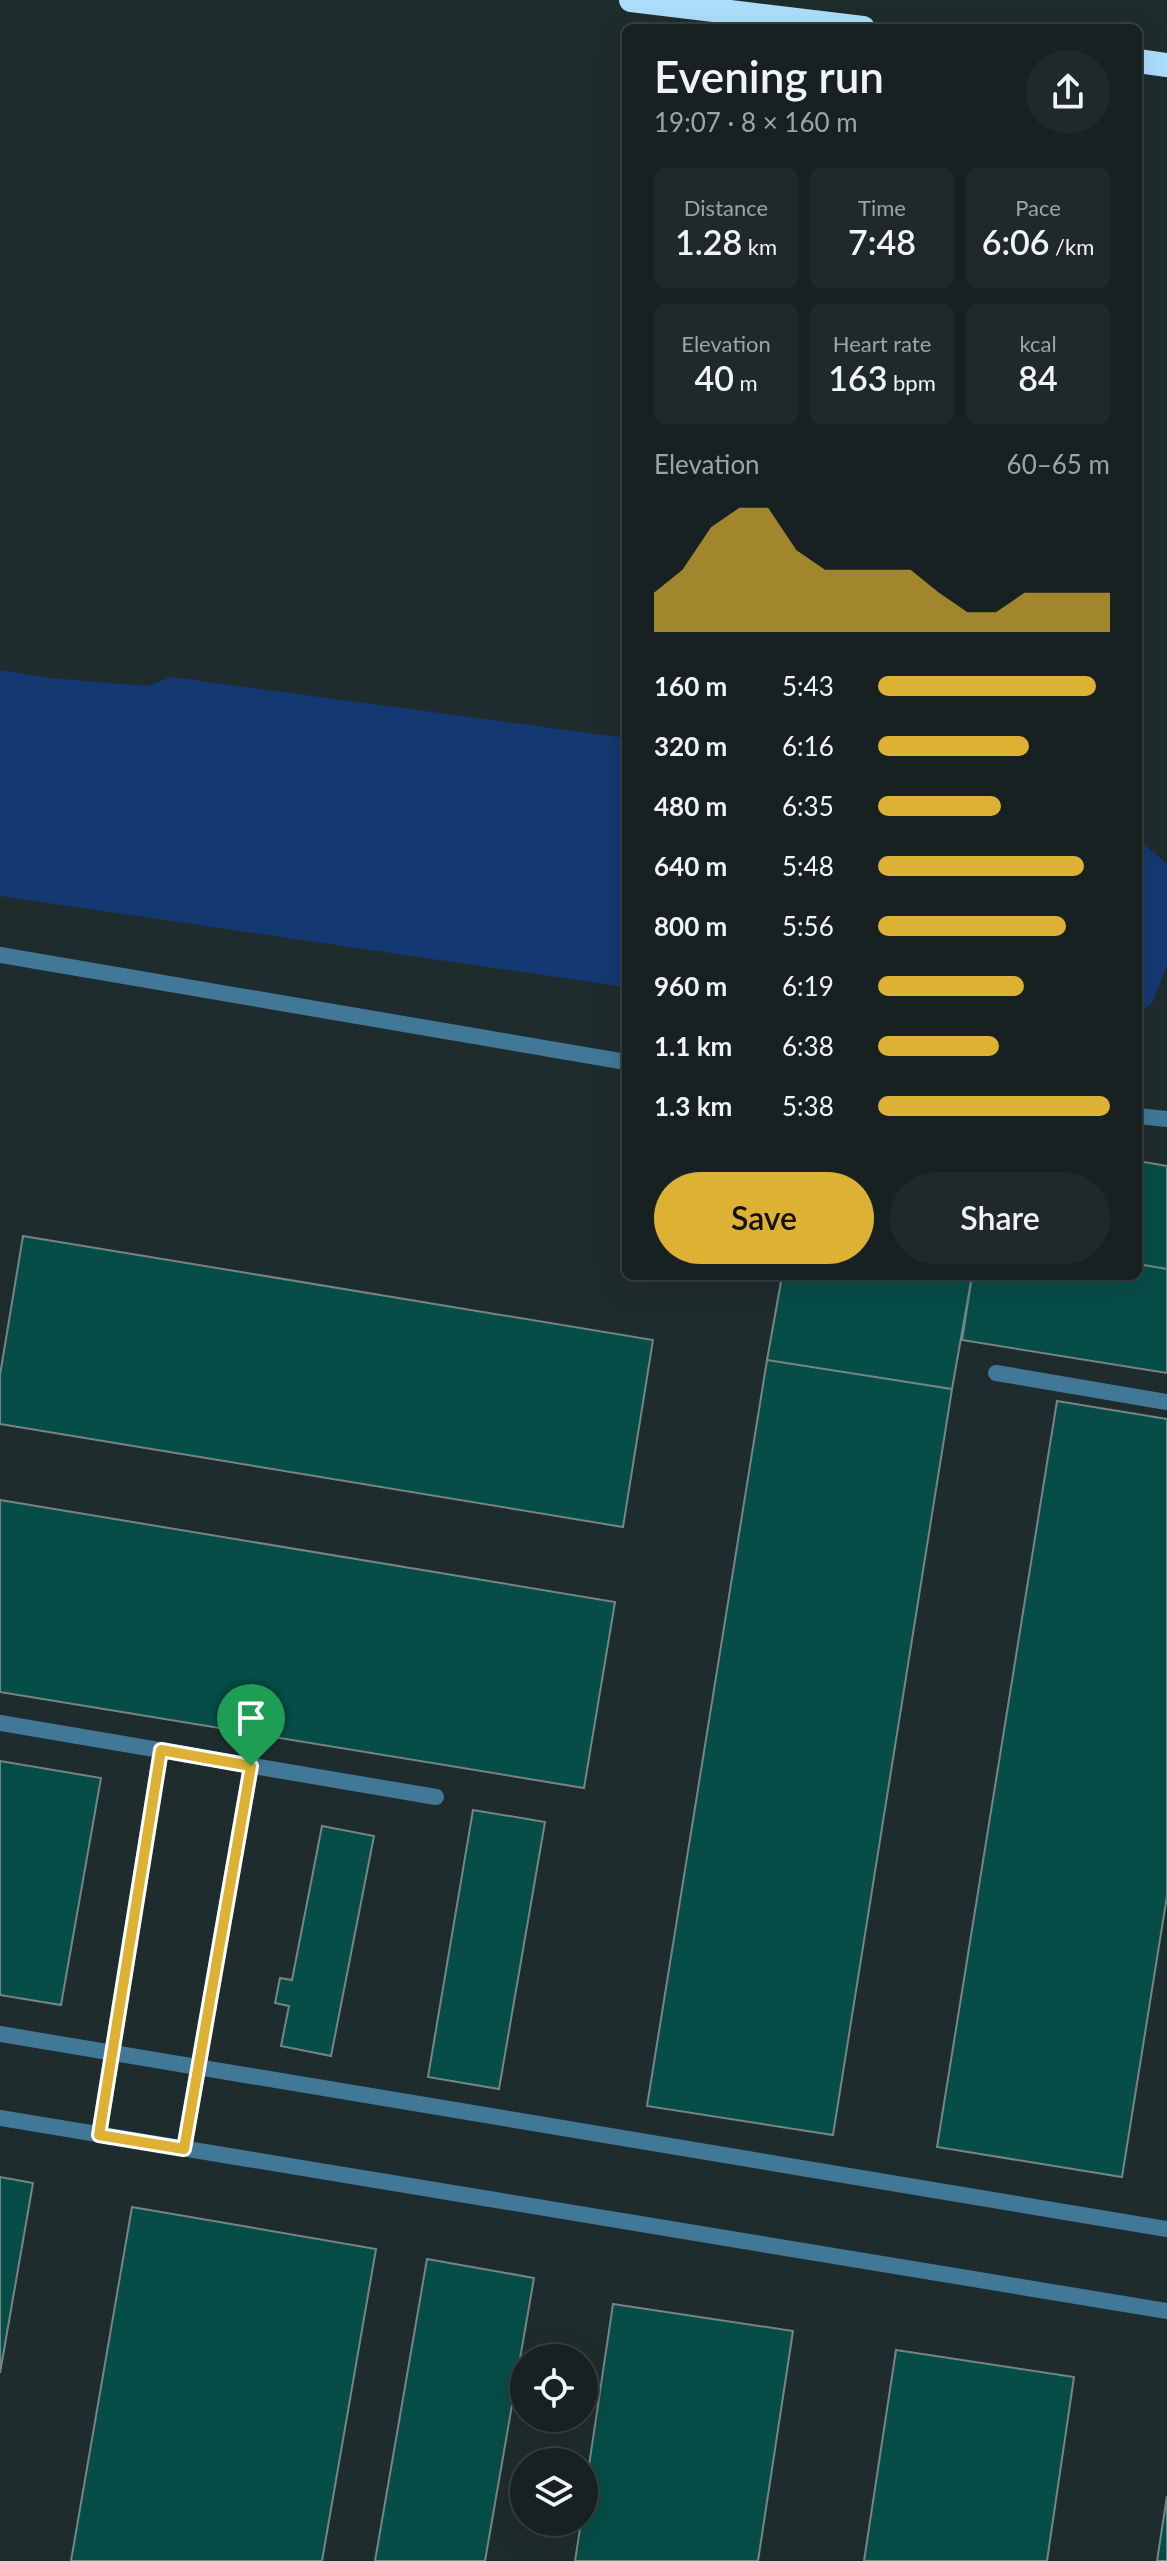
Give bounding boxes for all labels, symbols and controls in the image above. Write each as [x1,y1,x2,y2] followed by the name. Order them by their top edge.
[654,50,884,102] text: Evening run
[1026,50,1110,134] button: share
[654,106,858,138] text: 19:07 · 8 × 160 m
[684,194,768,221] text: Distance
[858,194,906,221] text: Time
[1015,194,1061,221] text: Pace
[675,221,742,262] text: 1.28
[848,221,916,262] text: 7:48
[982,221,1049,262] text: 6:06
[742,233,777,260] text: km
[1049,233,1094,260] text: /km
[681,330,771,357] text: Elevation
[833,330,931,357] text: Heart rate
[1019,330,1057,357] text: kcal
[694,357,734,398] text: 40
[828,357,887,398] text: 163
[1018,357,1058,398] text: 84
[734,369,758,396] text: m
[887,369,936,396] text: bpm
[654,448,760,480] text: Elevation
[1007,448,1110,480] text: 60–65 m
[654,670,727,702] text: 160 m
[782,670,834,702] text: 5:43
[654,730,727,762] text: 320 m
[782,730,834,762] text: 6:16
[654,790,727,822] text: 480 m
[782,790,834,822] text: 6:35
[654,850,727,882] text: 640 m
[782,850,834,882] text: 5:48
[654,910,727,942] text: 800 m
[782,910,834,942] text: 5:56
[654,970,727,1002] text: 960 m
[782,970,834,1002] text: 6:19
[654,1030,732,1062] text: 1.1 km
[782,1030,834,1062] text: 6:38
[654,1090,732,1122] text: 1.3 km
[782,1090,834,1122] text: 5:38
[654,1172,874,1264] button: Save
[890,1172,1110,1264] button: Share
[217,1684,285,1766] pin
[229,1696,273,1740] icon: arrive
[510,2344,598,2536] map controls
[510,2344,598,2432] button: locate
[510,2448,598,2536] button: layers

